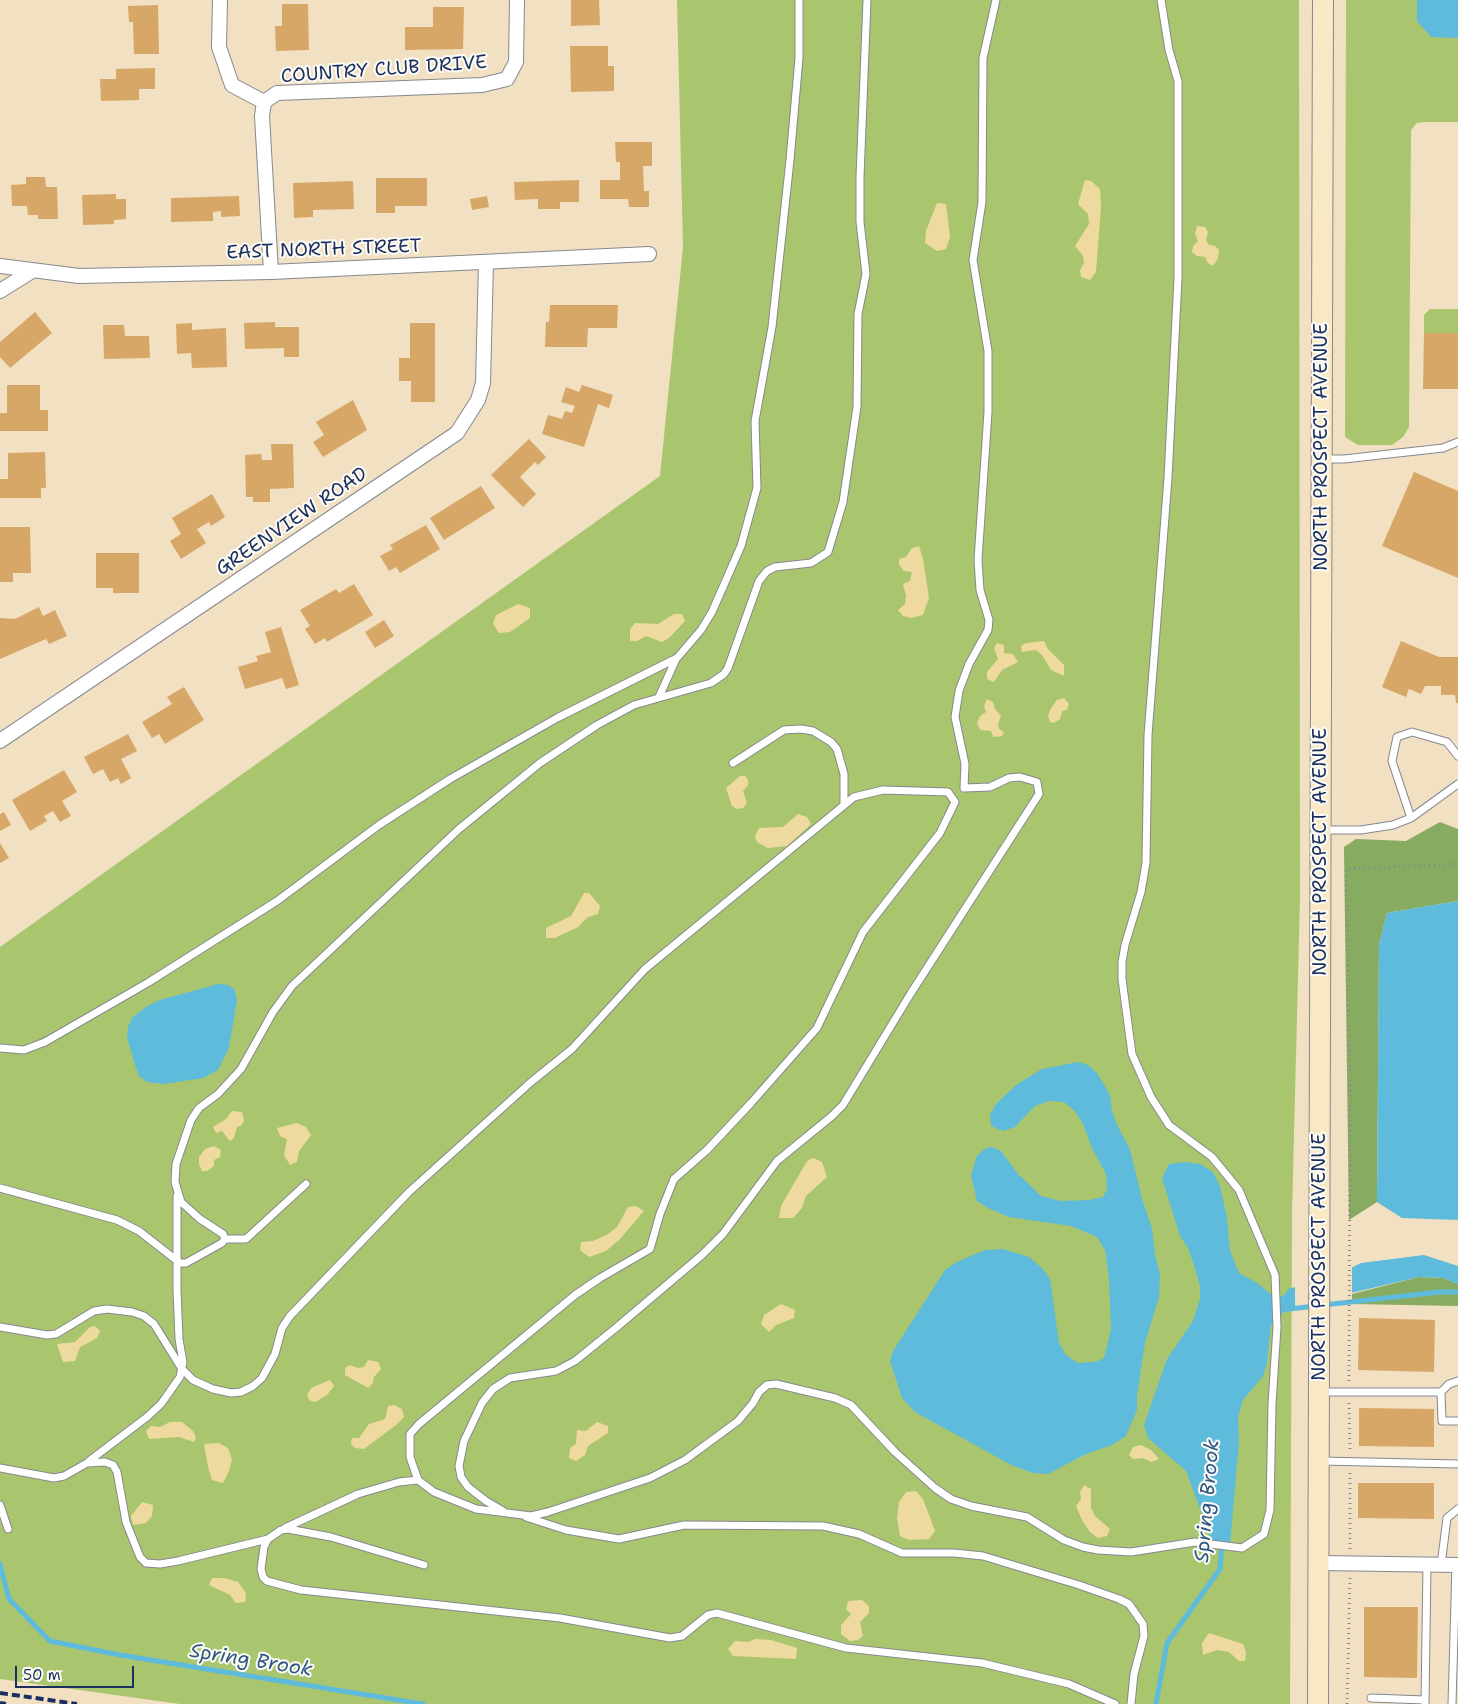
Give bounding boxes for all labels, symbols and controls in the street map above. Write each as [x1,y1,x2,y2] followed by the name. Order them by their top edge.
[280,51,488,89] street label: COUNTRY CLUB DRIVE
[226,235,422,265] street label: EAST NORTH STREET
[1311,323,1333,571] street label: NORTH PROSPECT AVENUE
[212,463,372,581] street label: GREENVIEW ROAD
[1310,728,1332,976] street label: NORTH PROSPECT AVENUE
[1309,1133,1331,1381] street label: NORTH PROSPECT AVENUE
[1191,1438,1225,1564] water label: Spring Brook
[188,1639,314,1683] water label: Spring Brook
[18,1656,136,1688] scale bar
[23,1665,61,1685] text: 50 m

